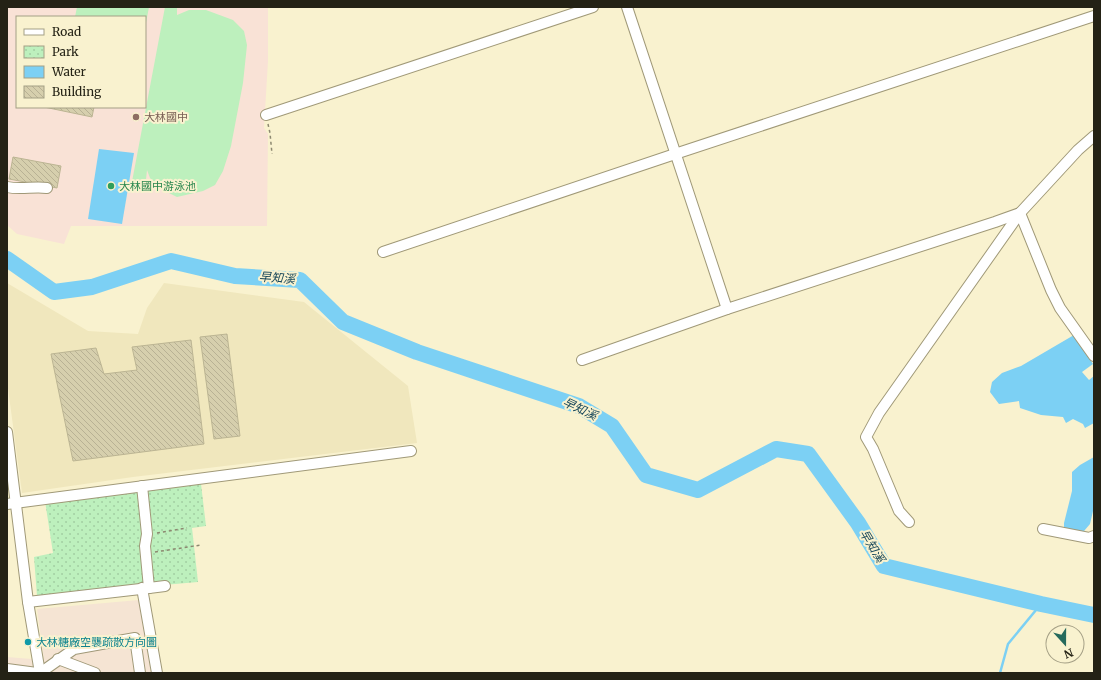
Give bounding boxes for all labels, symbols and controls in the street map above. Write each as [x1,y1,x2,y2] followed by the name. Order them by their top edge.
[16,16,146,108] legend
[52,24,81,39] text: Road
[52,44,79,59] text: Park
[51,64,87,79] text: Water
[52,84,102,99] text: Building
[144,110,188,124] place label: 大林國中
[131,112,141,122] marker: 大林國中
[119,179,196,193] place label: 大林國中游泳池
[106,181,116,191] marker: 大林國中游泳池
[259,269,298,286] water label: 早知溪
[561,394,602,424] water label: 早知溪
[857,526,889,567] water label: 早知溪
[1045,624,1085,664] north arrow
[36,635,157,649] place label: 大林糖廠空襲疏散方向圖
[23,637,33,647] marker: 大林糖廠空襲疏散方向圖
[1062,645,1075,662] text: N

